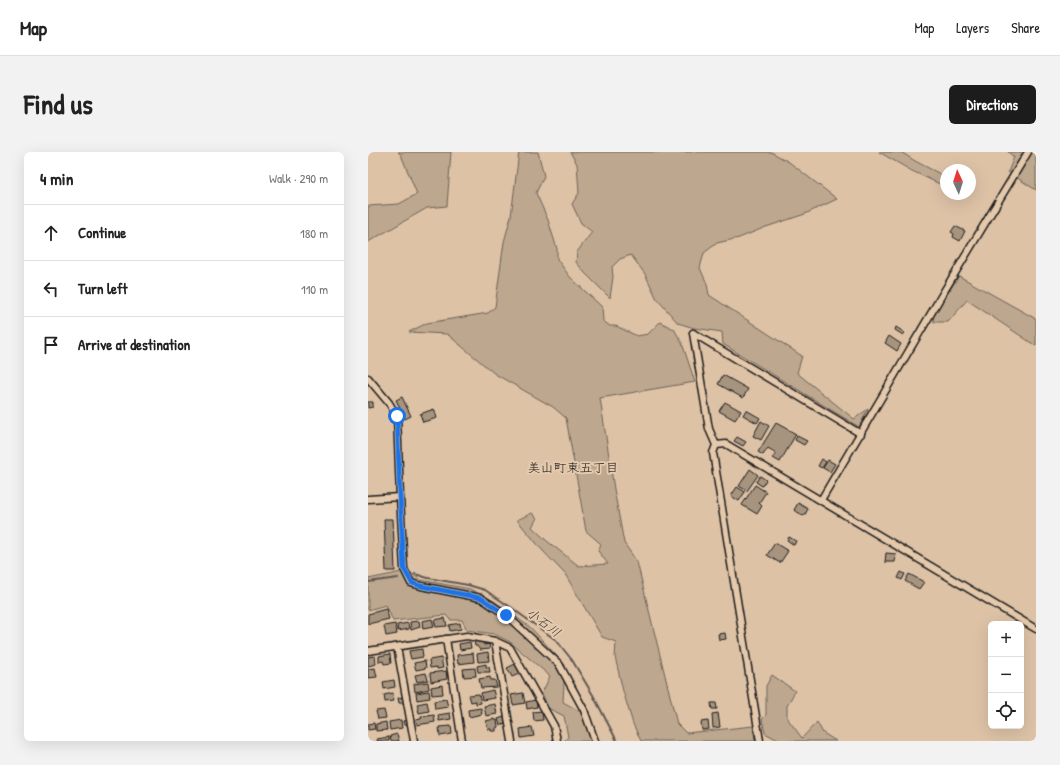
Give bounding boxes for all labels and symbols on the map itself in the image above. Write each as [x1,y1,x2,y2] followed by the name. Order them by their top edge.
[940,164,976,200] north arrow
[388,407,406,425] route start
[527,458,619,476] district label: 美山町東五丁目
[523,603,565,641] water label: 小石川
[497,606,515,624] route end

